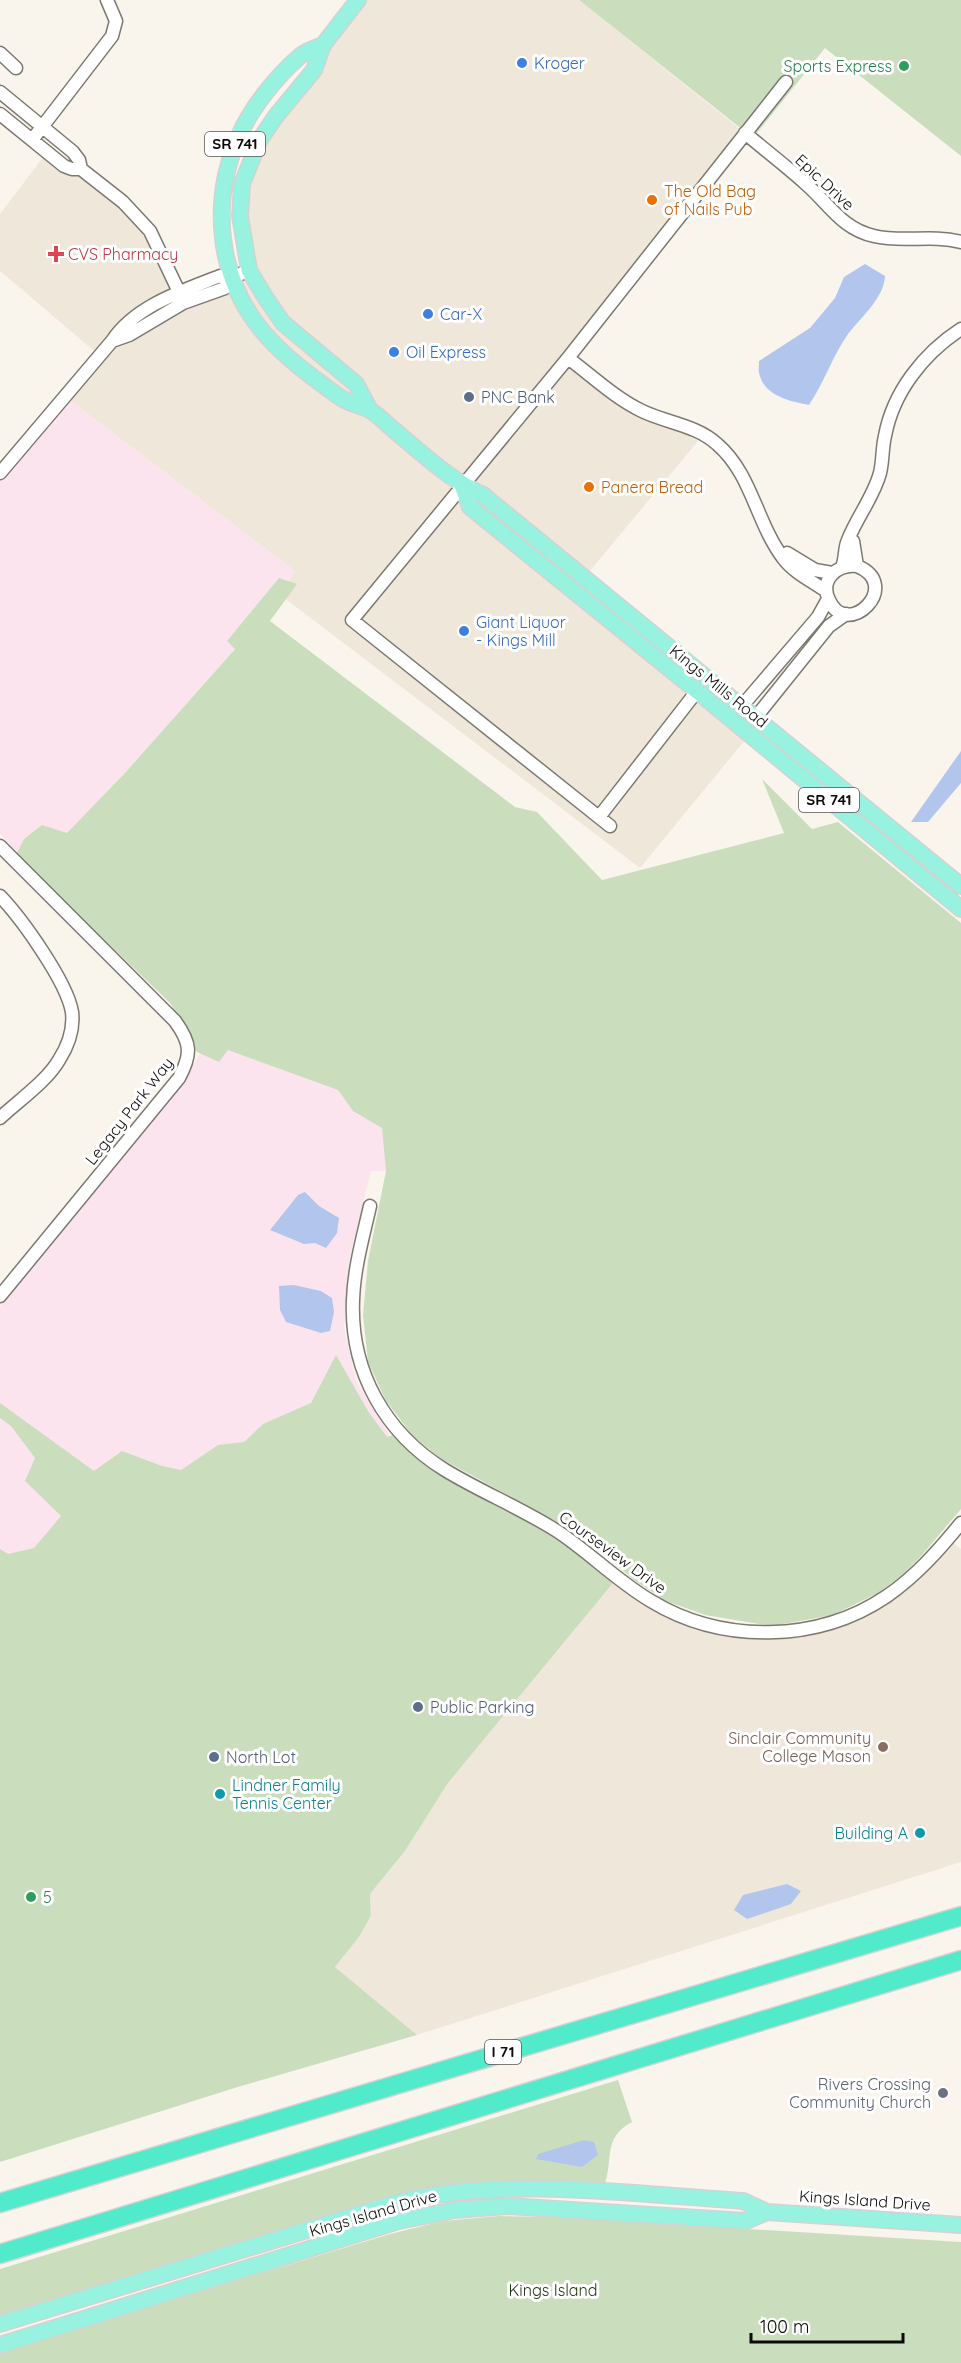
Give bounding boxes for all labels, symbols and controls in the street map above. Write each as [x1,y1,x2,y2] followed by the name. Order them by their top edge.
[534,53,585,73] place label: Kroger
[515,56,529,70] marker: Kroger
[783,56,892,76] place label: Sports Express
[897,59,911,73] marker: Sports Express
[205,132,265,156] road number: SR 741
[791,150,859,214] street label: Epic Drive
[664,181,756,219] place label: The Old Bag of Nails Pub
[645,193,659,207] marker: The Old Bag of Nails Pub
[68,244,178,264] place label: CVS Pharmacy
[49,247,63,261] marker: CVS Pharmacy
[440,304,483,324] place label: Car-X
[421,307,435,321] marker: Car-X
[406,342,486,362] place label: Oil Express
[387,345,401,359] marker: Oil Express
[481,387,555,407] place label: PNC Bank
[462,390,476,404] marker: PNC Bank
[601,477,703,497] place label: Panera Bread
[582,480,596,494] marker: Panera Bread
[476,612,566,650] place label: Giant Liquor - Kings Mill
[457,624,471,638] marker: Giant Liquor - Kings Mill
[666,640,772,732] street label: Kings Mills Road
[799,788,859,812] road number: SR 741
[81,1053,177,1169] street label: Legacy Park Way
[555,1506,671,1598] street label: Courseview Drive
[430,1697,535,1717] place label: Public Parking
[411,1700,425,1714] marker: Public Parking
[728,1728,871,1766] place label: Sinclair Community College Mason
[876,1740,890,1754] marker: Sinclair Community College Mason
[226,1747,296,1767] place label: North Lot
[207,1750,221,1764] marker: North Lot
[232,1775,341,1813] place label: Lindner Family Tennis Center
[213,1787,227,1801] marker: Lindner Family Tennis Center
[834,1823,908,1843] place label: Building A
[913,1826,927,1840] marker: Building A
[43,1887,52,1907] place label: 5
[24,1890,38,1904] marker: 5
[485,2040,521,2064] road number: I 71
[789,2074,931,2112] place label: Rivers Crossing Community Church
[936,2086,950,2100] marker: Rivers Crossing Community Church
[307,2185,439,2241] street label: Kings Island Drive
[799,2185,931,2215] street label: Kings Island Drive
[509,2280,598,2300] park label: Kings Island
[751,2306,902,2344] scale bar
[760,2315,809,2338] text: 100 m

